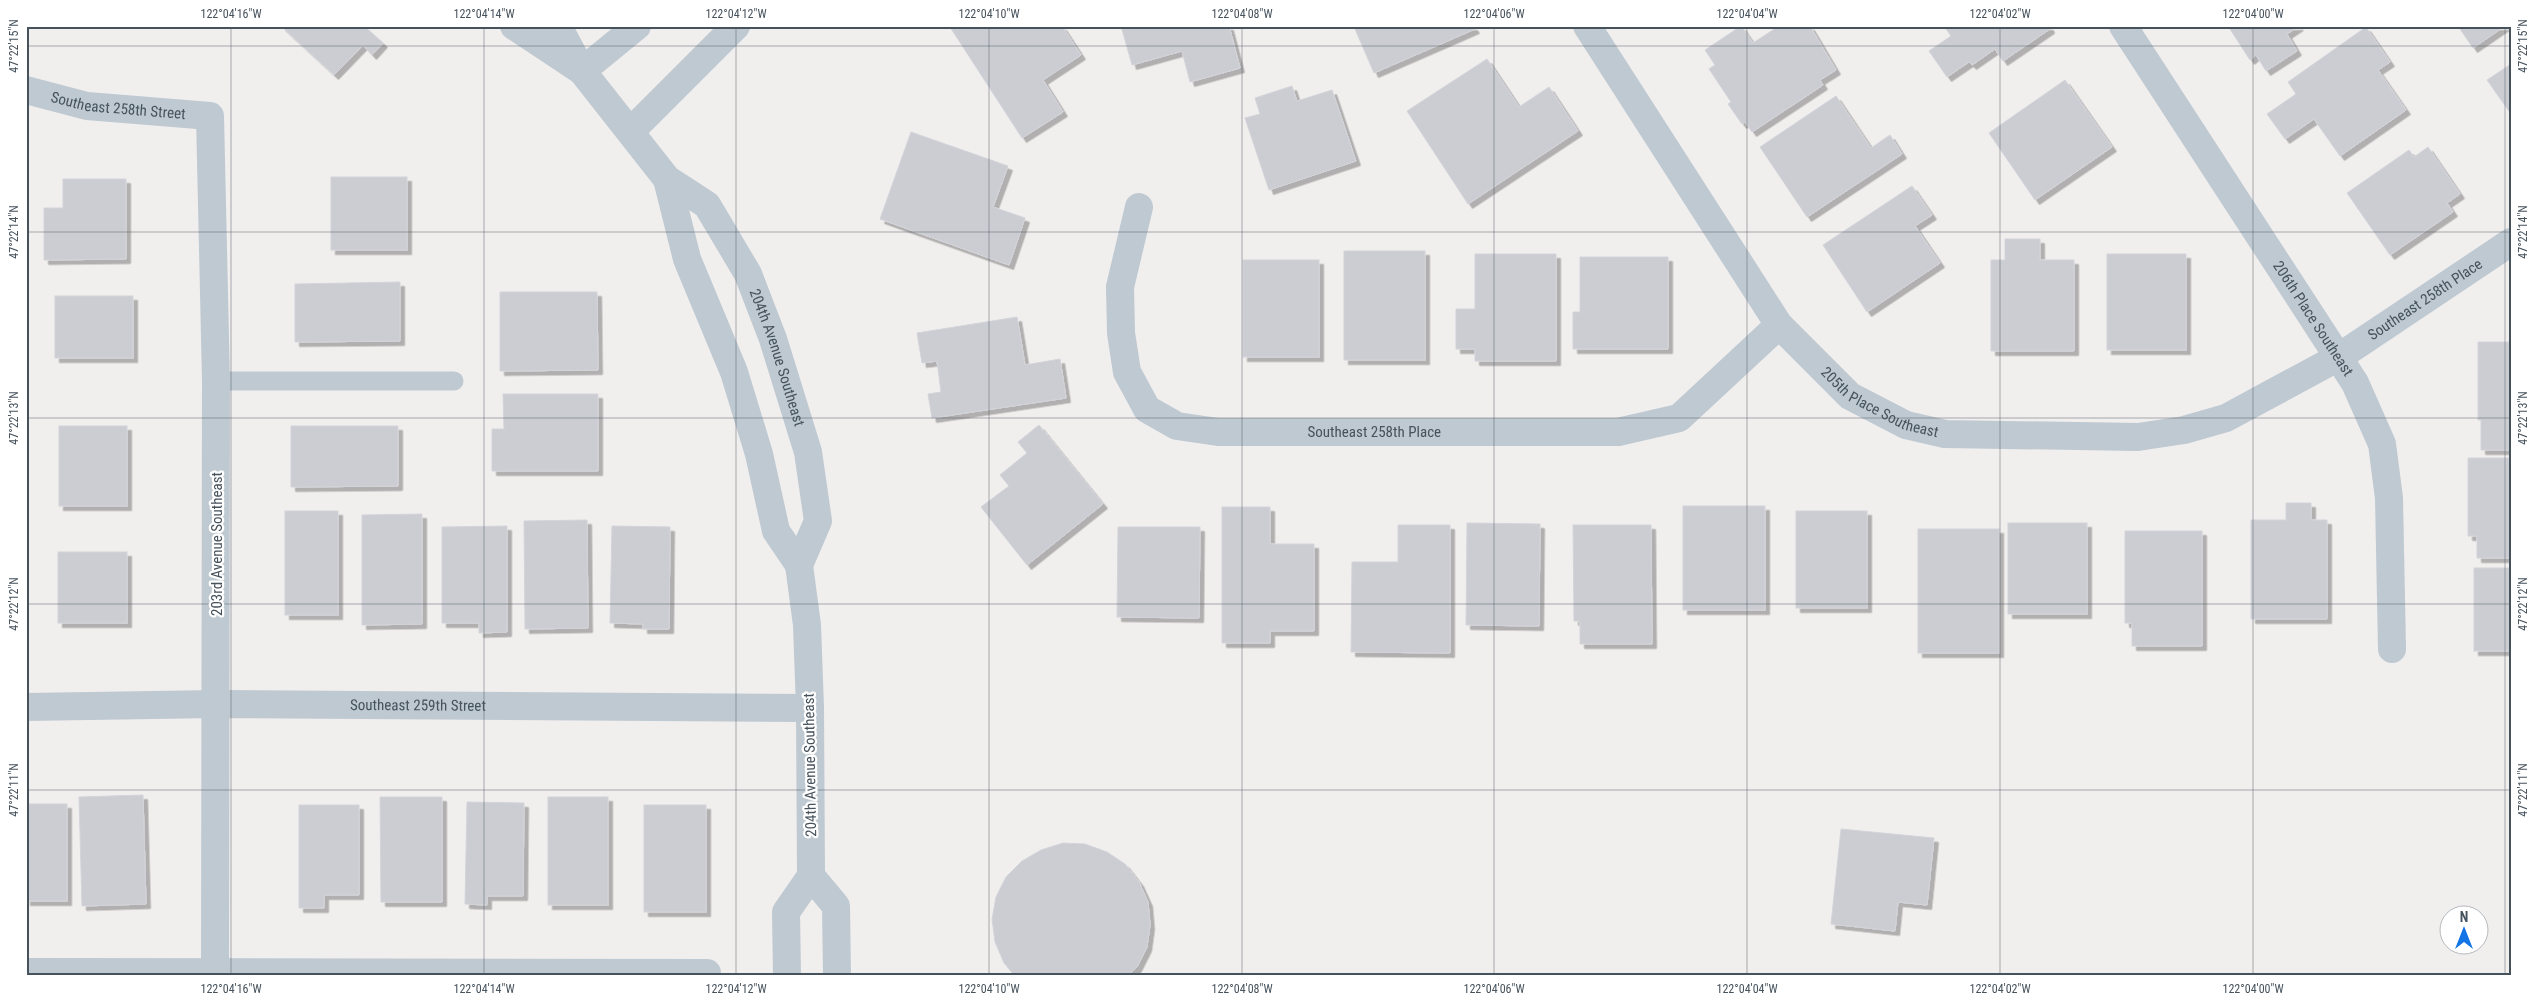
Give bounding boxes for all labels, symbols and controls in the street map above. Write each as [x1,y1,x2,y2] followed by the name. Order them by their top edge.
[200,7,262,21] text: 122°04'16"W
[453,7,515,21] text: 122°04'14"W
[705,7,767,21] text: 122°04'12"W
[958,7,1020,21] text: 122°04'10"W
[1211,7,1273,21] text: 122°04'08"W
[1463,7,1525,21] text: 122°04'06"W
[1716,7,1778,21] text: 122°04'04"W
[1969,7,2031,21] text: 122°04'02"W
[2222,7,2284,21] text: 122°04'00"W
[7,19,21,73] text: 47°22'15"N
[2516,19,2530,73] text: 47°22'15"N
[49,88,186,123] street label: Southeast 258th Street
[7,205,21,259] text: 47°22'14"N
[2516,205,2530,259] text: 47°22'14"N
[2365,255,2486,344] street label: Southeast 258th Place
[2269,258,2357,380] street label: 206th Place Southeast
[746,286,808,428] street label: 204th Avenue Southeast
[1817,363,1940,441] street label: 205th Place Southeast
[7,391,21,445] text: 47°22'13"N
[2516,391,2530,445] text: 47°22'13"N
[1308,423,1441,441] street label: Southeast 258th Place
[208,472,226,616] street label: 203rd Avenue Southeast
[7,577,21,631] text: 47°22'12"N
[2516,577,2530,631] text: 47°22'12"N
[800,693,820,837] street label: 204th Avenue Southeast
[350,696,486,715] street label: Southeast 259th Street
[7,763,21,817] text: 47°22'11"N
[2516,763,2530,817] text: 47°22'11"N
[2440,904,2490,954] north arrow
[2460,909,2468,925] text: N
[200,982,262,996] text: 122°04'16"W
[453,982,515,996] text: 122°04'14"W
[705,982,767,996] text: 122°04'12"W
[958,982,1020,996] text: 122°04'10"W
[1211,982,1273,996] text: 122°04'08"W
[1463,982,1525,996] text: 122°04'06"W
[1716,982,1778,996] text: 122°04'04"W
[1969,982,2031,996] text: 122°04'02"W
[2222,982,2284,996] text: 122°04'00"W

